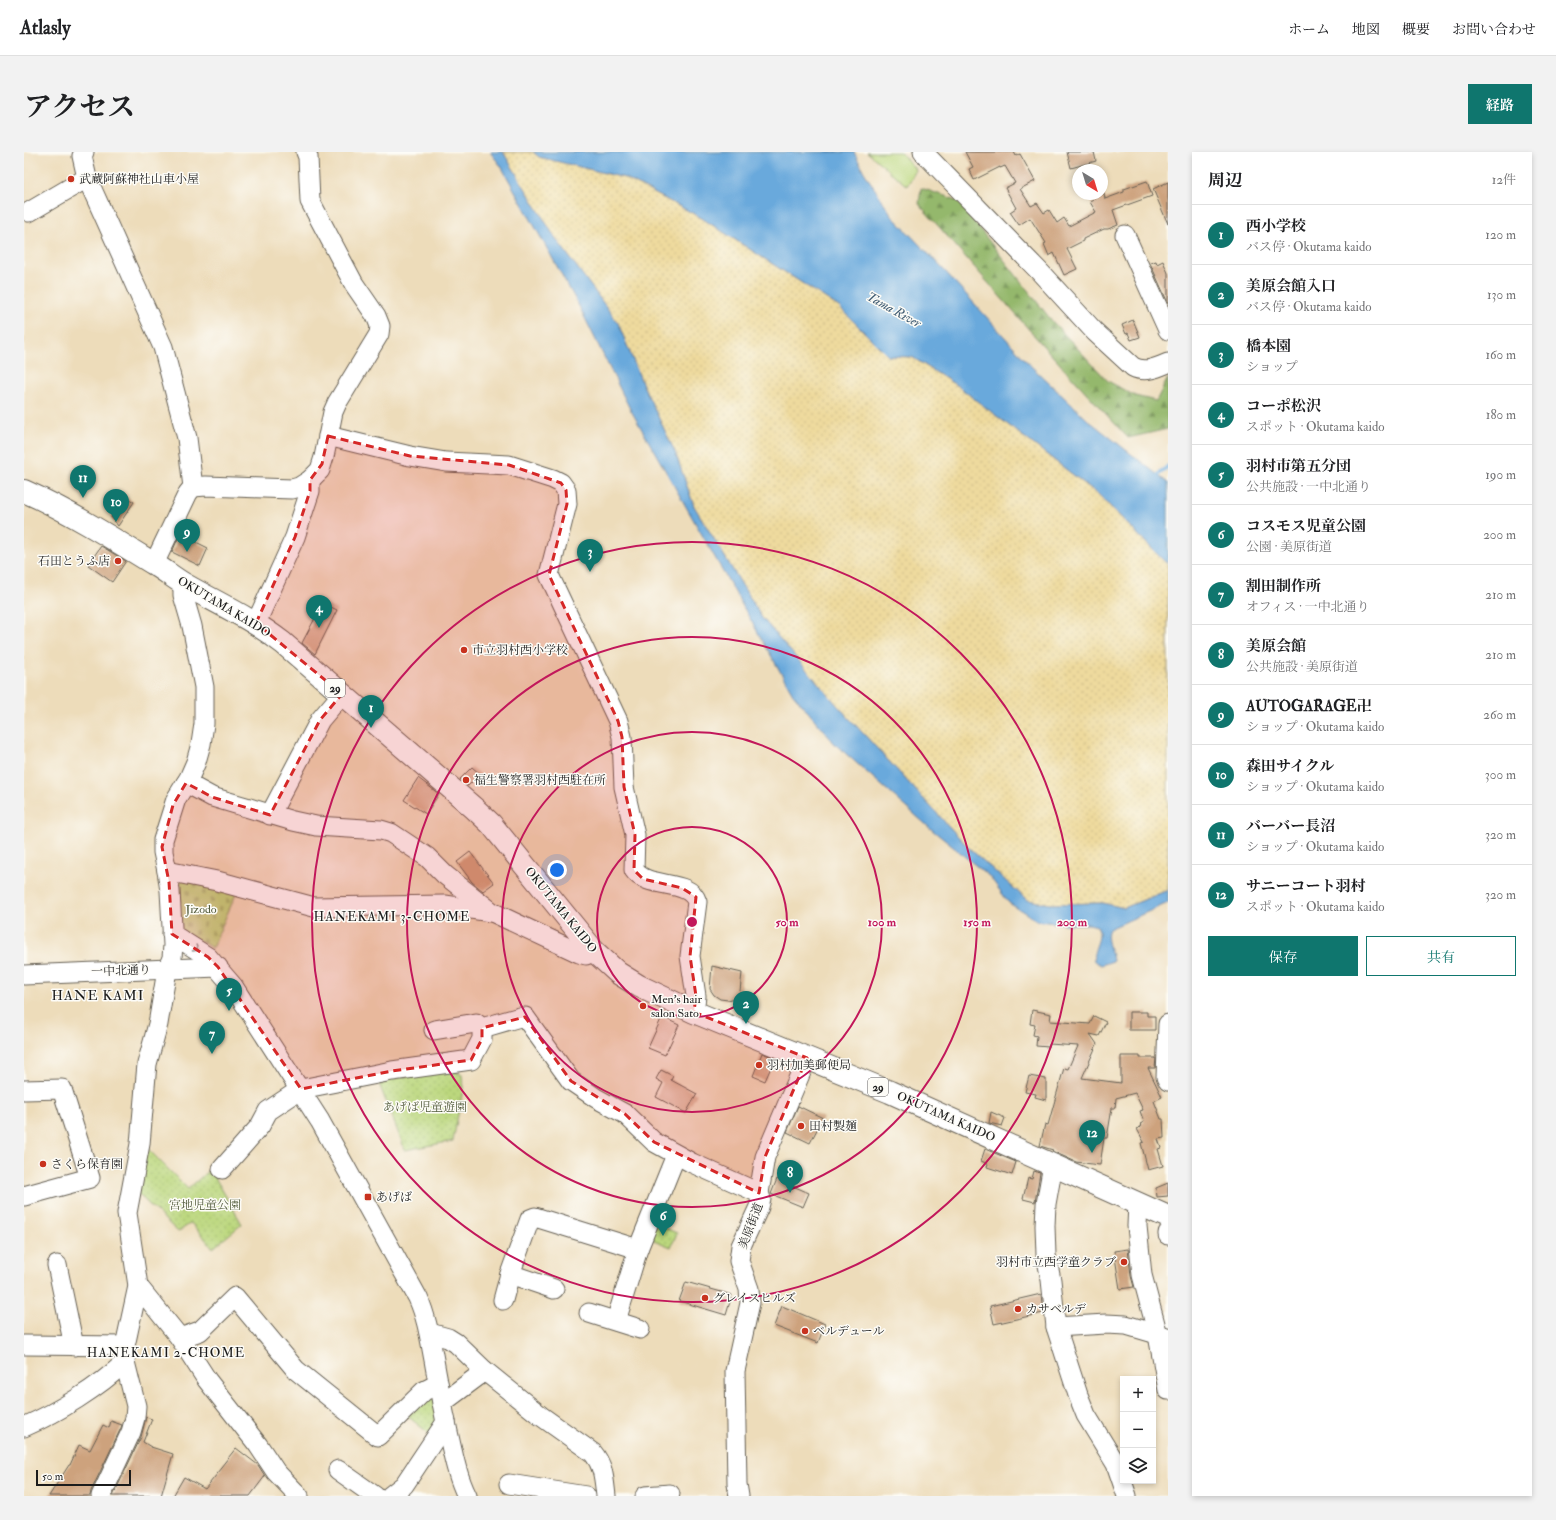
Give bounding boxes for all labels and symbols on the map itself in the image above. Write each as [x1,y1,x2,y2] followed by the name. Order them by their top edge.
[1072,164,1108,200] north arrow
[79,172,199,187] place label: 武蔵阿蘇神社山車小屋
[66,174,76,184] marker: 武蔵阿蘇神社山車小屋
[864,289,925,332] water label: Tama River
[70,465,96,498] pin: 11
[103,489,129,522] pin: 10
[174,519,200,552] pin: 9
[577,539,603,572] pin: 3
[38,554,110,569] place label: 石田とうふ店
[113,556,123,566] marker: 石田とうふ店
[175,573,274,641] street label: OKUTAMA KAIDO
[306,595,332,628] pin: 4
[472,643,568,658] place label: 市立羽村西小学校
[459,645,469,655] marker: 市立羽村西小学校
[325,679,345,697] road number: 29
[358,695,384,728] pin: 1
[474,773,606,788] place label: 福生警察署羽村西駐在所
[461,775,471,785] marker: 福生警察署羽村西駐在所
[547,860,567,880] your location
[522,864,600,956] street label: OKUTAMA KAIDO
[184,902,217,917] park label: Jizodo
[314,909,470,925] district label: HANEKAMI 3-CHOME
[685,915,699,929] centre of rings
[775,915,799,930] text: 50 m
[868,915,897,930] text: 100 m
[963,915,991,930] text: 150 m
[1057,915,1088,930] text: 200 m
[192,944,199,952] one-way arrow
[91,962,151,980] street label: 一中北通り
[216,978,242,1011] pin: 5
[52,987,144,1004] district label: HANE KAMI
[733,991,759,1024] pin: 2
[651,992,703,1021] place label: Men's hair salon Sato
[638,1001,648,1011] marker: Men's hair salon Sato
[199,1021,225,1054] pin: 7
[767,1058,851,1073] place label: 羽村加美郵便局
[754,1060,764,1070] marker: 羽村加美郵便局
[868,1078,888,1096] road number: 29
[894,1089,998,1146] street label: OKUTAMA KAIDO
[383,1100,467,1115] park label: あげば児童遊園
[809,1119,857,1134] place label: 田村製麺
[1079,1120,1105,1153] pin: 12
[796,1121,806,1131] marker: 田村製麺
[51,1157,123,1172] place label: さくら保育園
[38,1159,48,1169] marker: さくら保育園
[777,1160,803,1193] pin: 8
[376,1190,413,1205] place label: あげば
[363,1192,373,1202] marker: あげば
[169,1198,241,1213] park label: 宮地児童公園
[735,1201,767,1251] street label: 美原街道
[650,1203,676,1236] pin: 6
[996,1255,1116,1270] place label: 羽村市立西学童クラブ
[1119,1257,1129,1267] marker: 羽村市立西学童クラブ
[713,1291,796,1306] place label: グレイスヒルズ
[700,1293,710,1303] marker: グレイスヒルズ
[1026,1302,1086,1317] place label: カサベルデ
[1013,1304,1023,1314] marker: カサベルデ
[813,1324,884,1339] place label: ベルデュール
[800,1326,810,1336] marker: ベルデュール
[87,1345,245,1361] district label: HANEKAMI 2-CHOME
[36,1468,131,1487] scale bar

